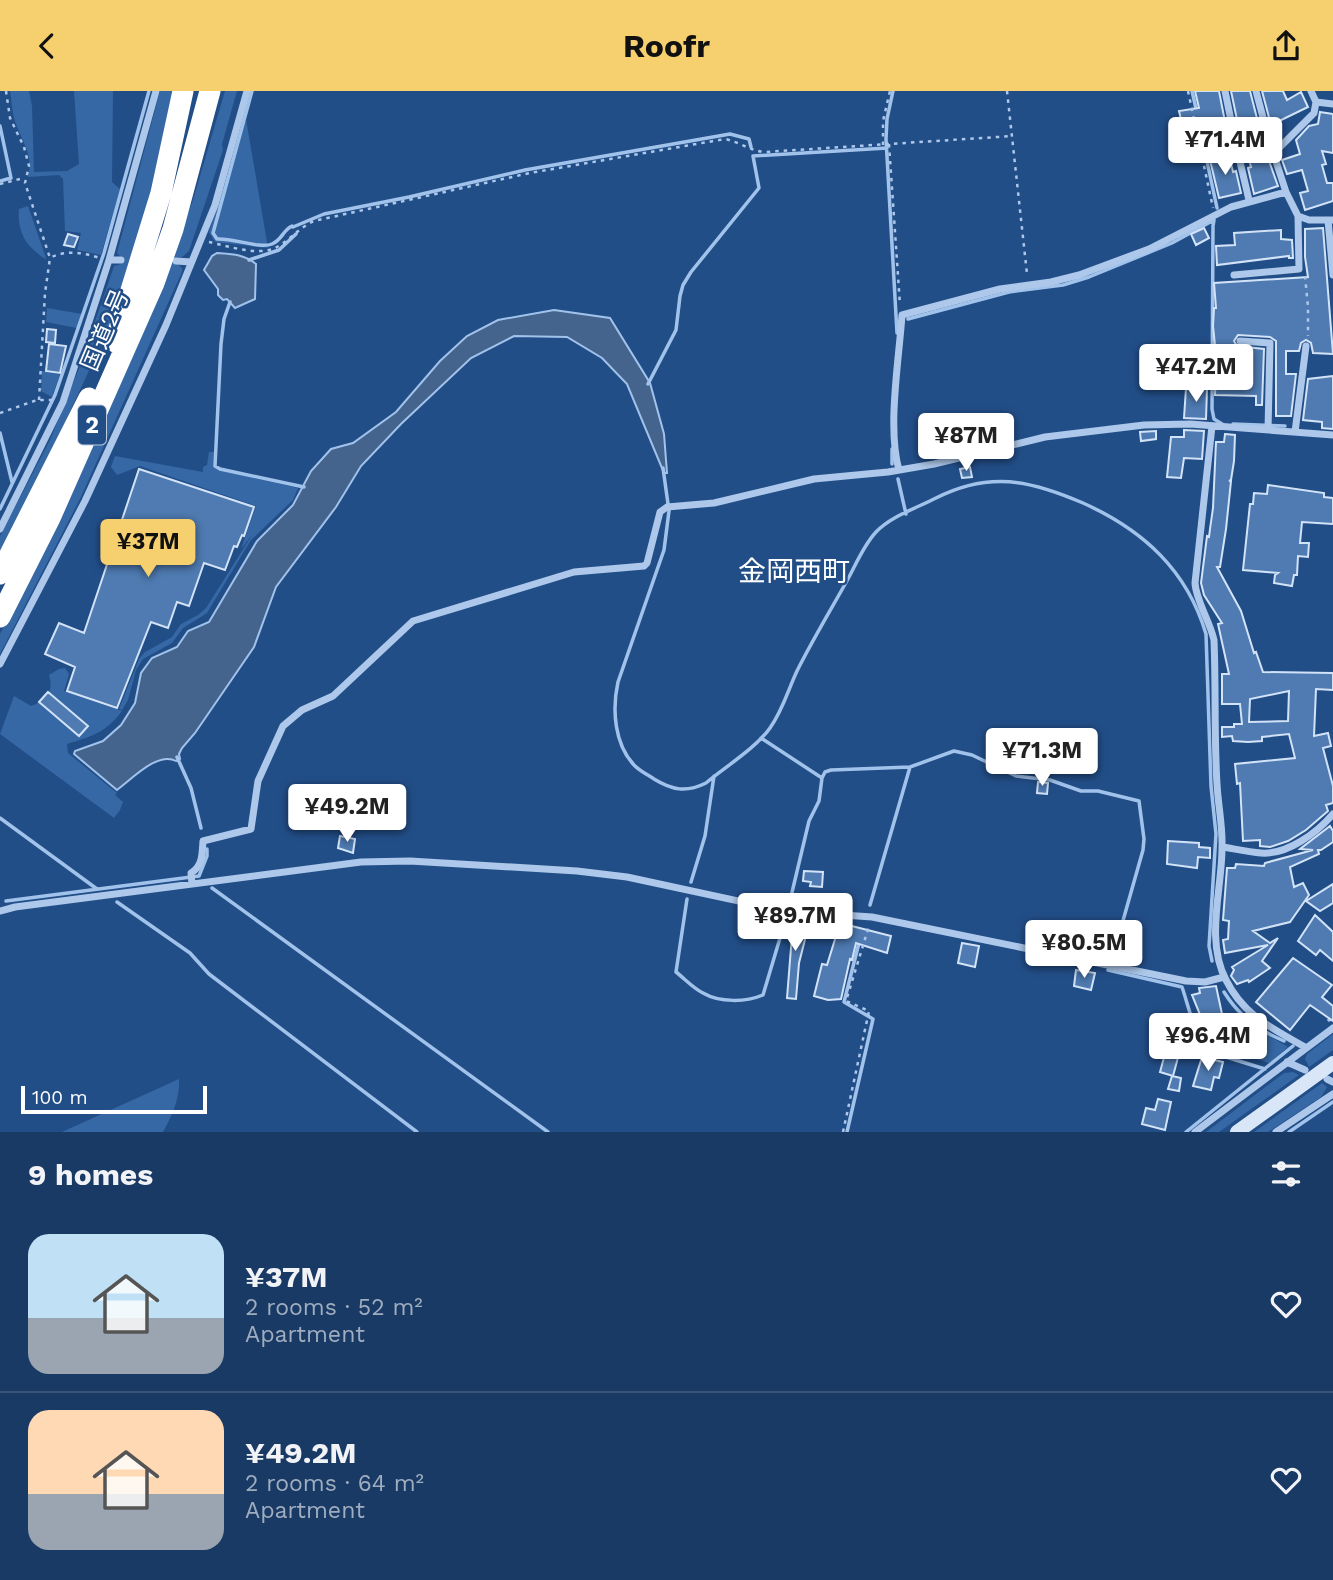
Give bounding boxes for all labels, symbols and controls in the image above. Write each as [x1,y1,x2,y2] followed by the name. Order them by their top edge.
[28,27,66,65] icon: back
[623,27,710,65] text: Roofr
[1267,27,1305,65] icon: share
[1168,118,1282,177] pin: ¥71.4M
[1184,126,1266,153] text: ¥71.4M
[75,285,135,375] street label: 国道2号
[1139,345,1253,404] pin: ¥47.2M
[1155,353,1237,380] text: ¥47.2M
[78,405,106,445] road number: 2
[925,413,1007,473] pin: ¥87M
[934,422,998,449] text: ¥87M
[107,519,189,579] pin: ¥37M
[116,528,180,555] text: ¥37M
[738,555,850,588] district label: 金岡西町
[985,729,1099,788] pin: ¥71.3M
[1002,737,1082,764] text: ¥71.3M
[290,785,404,844] pin: ¥49.2M
[304,793,390,820] text: ¥49.2M
[738,893,852,953] pin: ¥89.7M
[754,902,836,929] text: ¥89.7M
[1027,921,1141,980] pin: ¥80.5M
[1041,929,1127,956] text: ¥80.5M
[1151,1013,1265,1073] pin: ¥96.4M
[1165,1022,1251,1049] text: ¥96.4M
[21,1083,206,1115] scale bar
[32,1086,88,1109] text: 100 m
[1267,1155,1305,1193] icon: filters
[28,1157,153,1192] text: 9 homes
[245,1259,327,1294] text: ¥37M
[84,1262,168,1346] icon: home
[1267,1285,1305,1323] icon: heart
[245,1294,423,1321] text: 2 rooms · 52 m²
[245,1321,365,1348] text: Apartment
[245,1435,357,1470] text: ¥49.2M
[84,1438,168,1522] icon: home
[1267,1461,1305,1499] icon: heart
[245,1470,424,1497] text: 2 rooms · 64 m²
[245,1497,365,1524] text: Apartment

